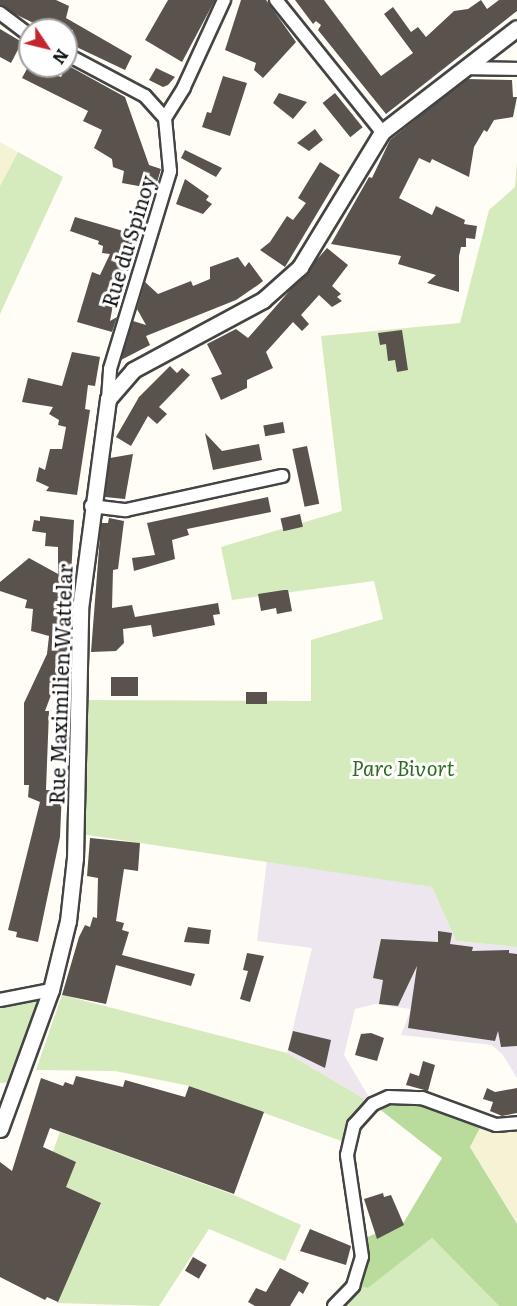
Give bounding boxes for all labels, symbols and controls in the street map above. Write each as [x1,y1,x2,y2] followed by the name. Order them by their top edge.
[18,18,78,78] north arrow
[47,45,75,70] text: N
[97,172,159,310] street label: Rue du Spinoy
[44,563,76,805] street label: Rue Maximilien Wattelar
[352,755,454,779] park label: Parc Bivort

